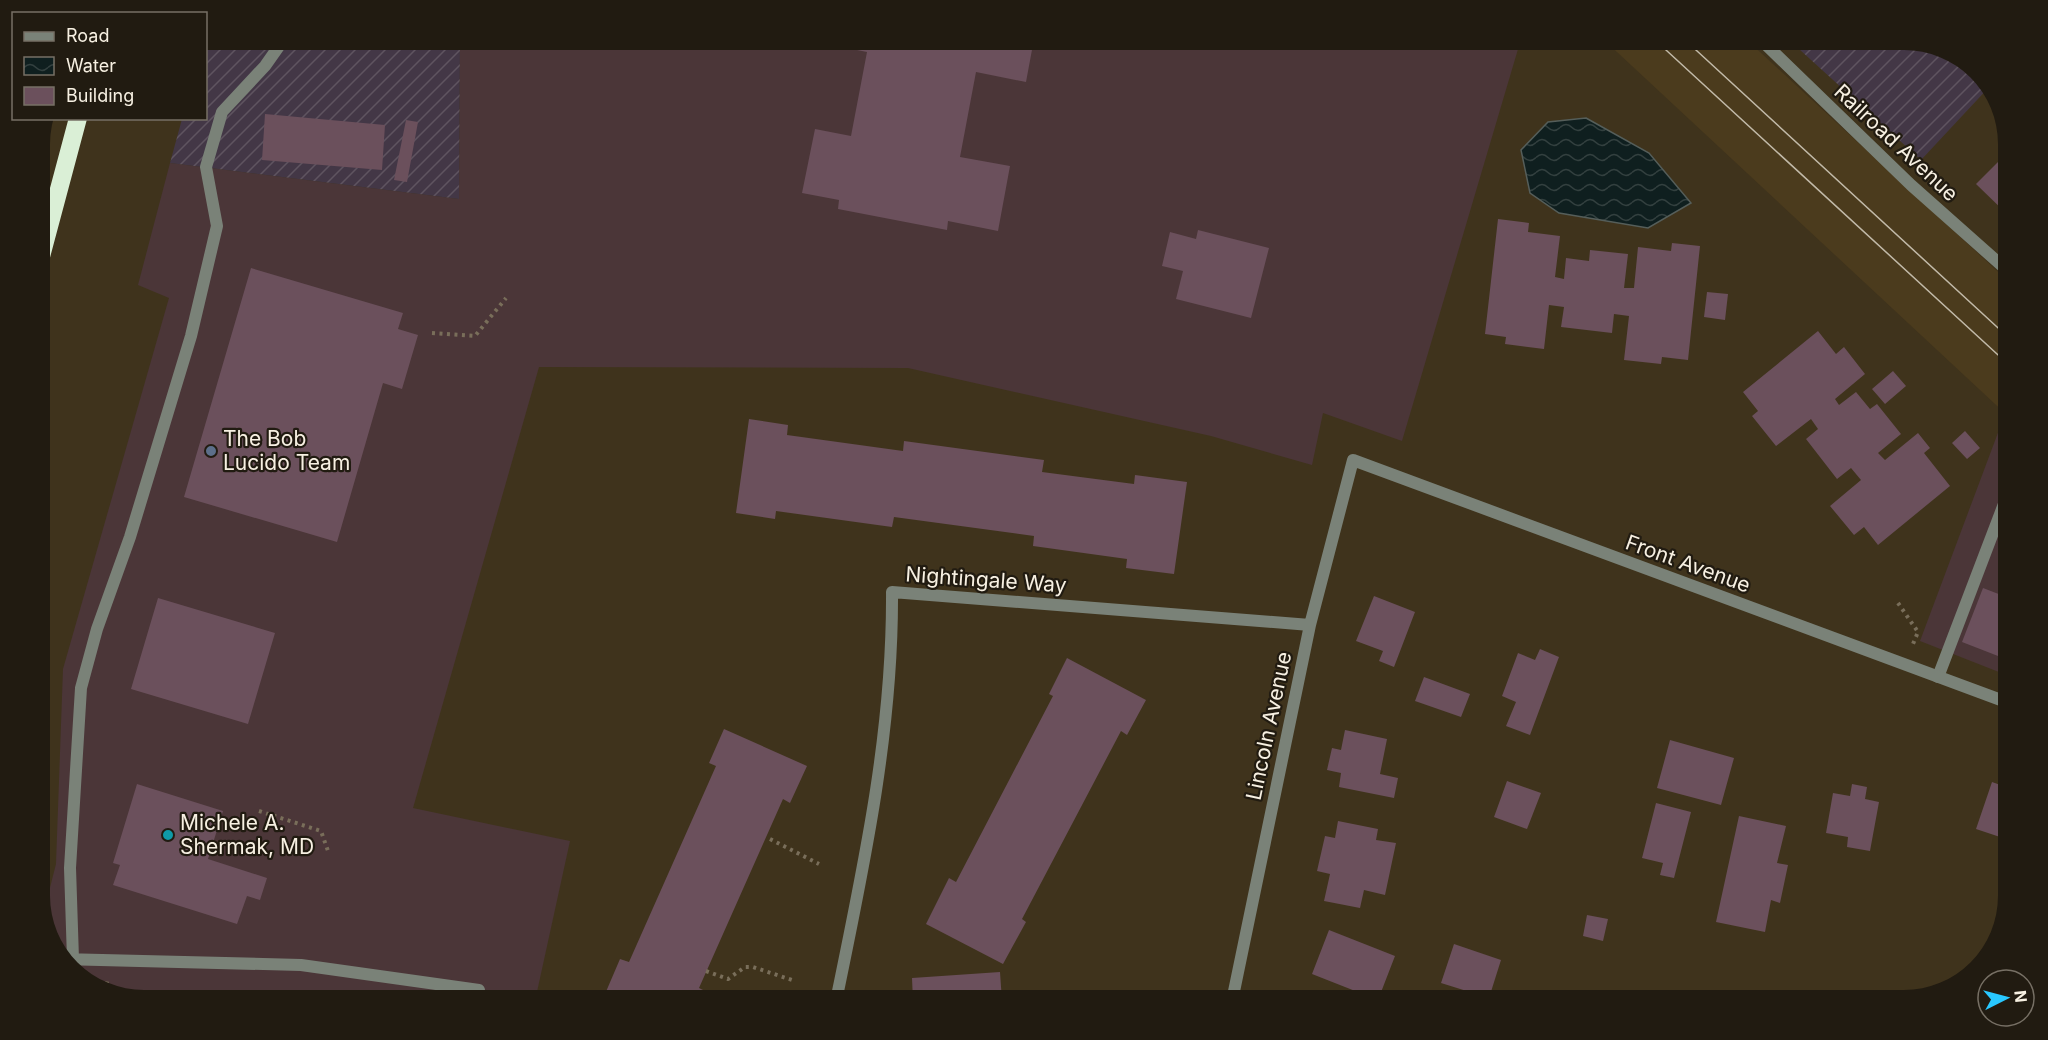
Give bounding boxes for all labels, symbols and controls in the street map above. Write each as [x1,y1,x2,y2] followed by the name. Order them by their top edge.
[12,12,207,120] legend
[66,25,109,46] text: Road
[66,55,116,76] text: Water
[1829,79,1963,206] street label: Railroad Avenue
[66,85,134,106] text: Building
[223,426,350,475] place label: The Bob Lucido Team
[204,444,218,458] marker: The Bob Lucido Team
[1622,529,1754,598] street label: Front Avenue
[905,561,1068,598] street label: Nightingale Way
[1241,649,1296,802] street label: Lincoln Avenue
[180,810,314,859] place label: Michele A. Shermak, MD
[161,828,175,842] marker: Michele A. Shermak, MD
[1976,968,2036,1028] north arrow
[2010,989,2032,1004] text: N

